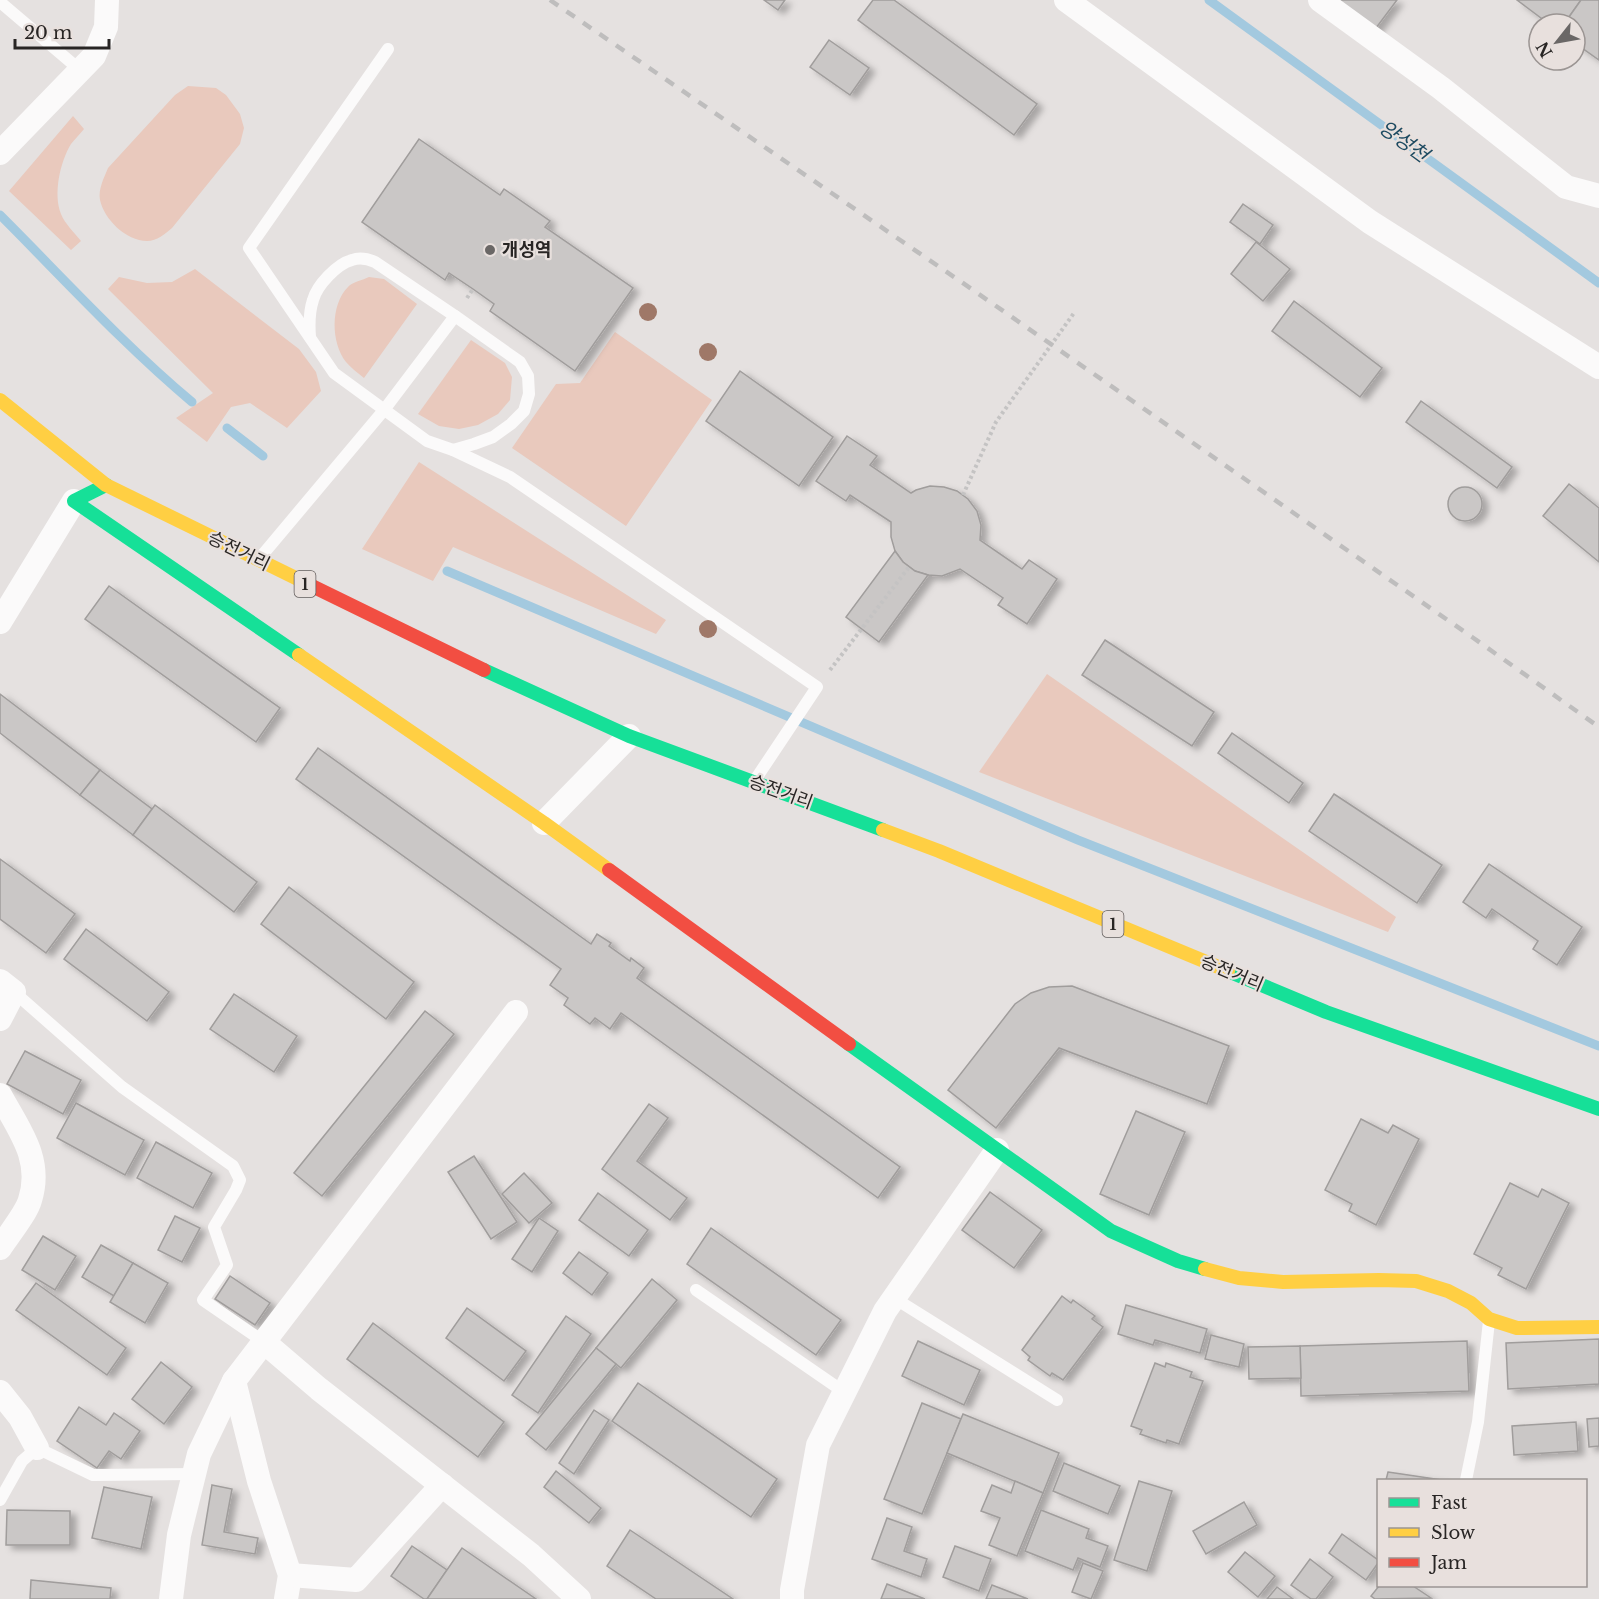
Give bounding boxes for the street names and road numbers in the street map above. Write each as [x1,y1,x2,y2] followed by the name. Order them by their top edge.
[204,527,274,575] street label: 승전거리
[294,571,316,597] road number: 1
[746,770,816,814] street label: 승전거리
[1102,911,1124,937] road number: 1
[1197,950,1267,996] street label: 승전거리

